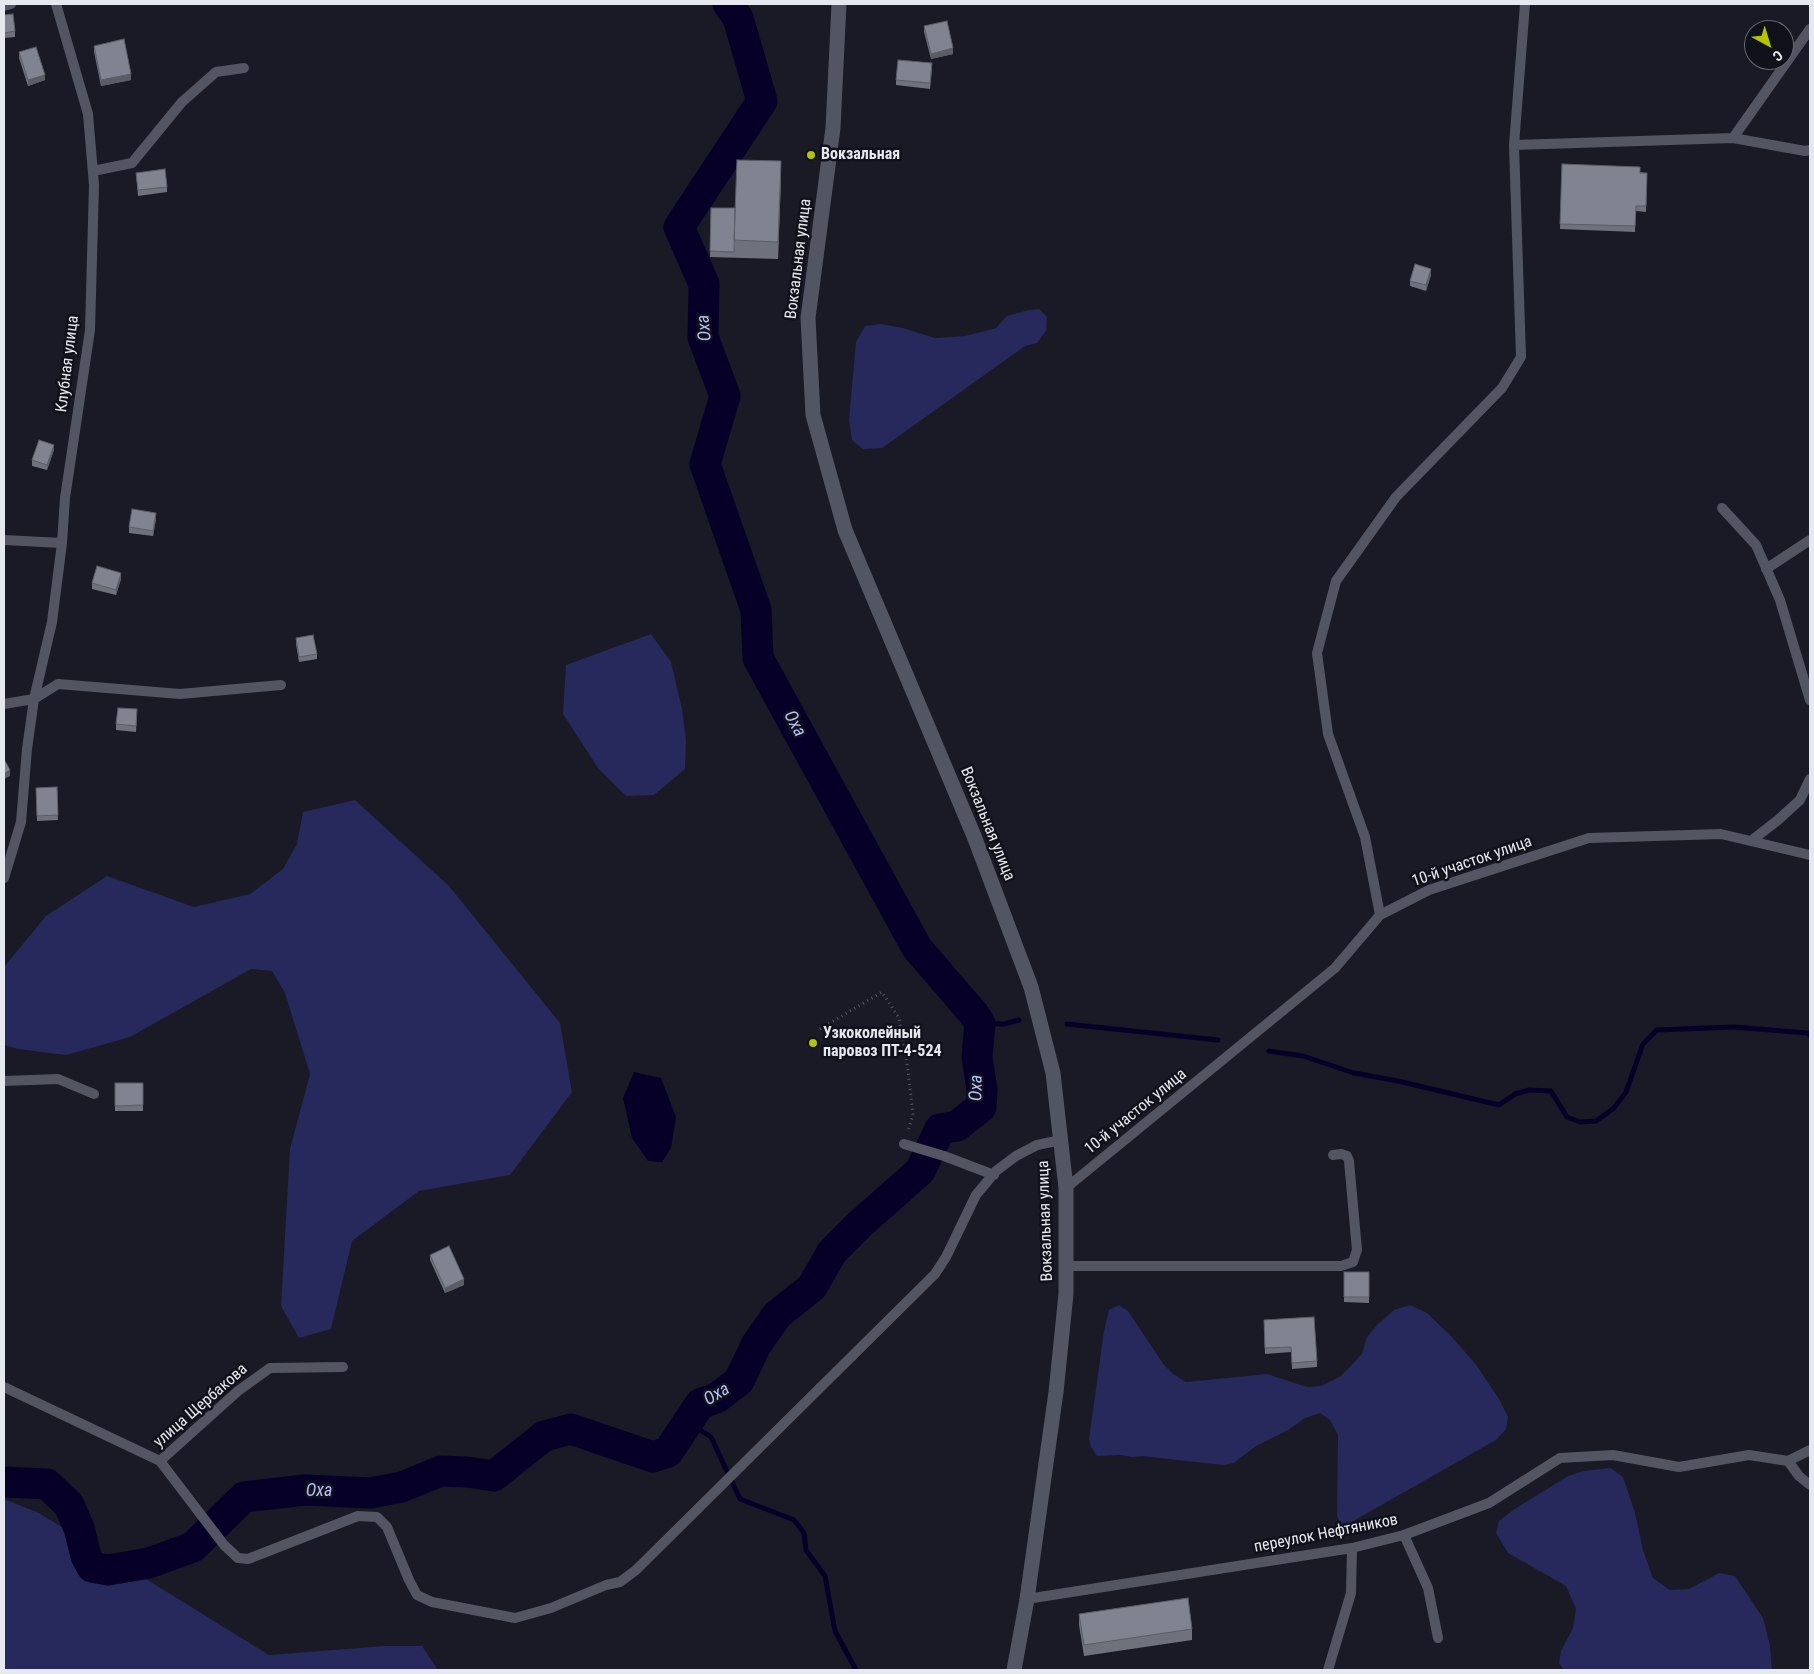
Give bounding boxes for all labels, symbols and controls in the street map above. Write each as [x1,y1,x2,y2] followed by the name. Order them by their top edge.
[1744,20,1794,70] north arrow
[1770,47,1786,65] text: С
[821,145,900,165] place label: Вокзальная
[805,149,817,161] marker: Вокзальная
[782,198,816,320] street label: Вокзальная улица
[693,314,717,342] water label: Оха
[53,315,83,413] street label: Клубная улица
[778,707,810,741] water label: Оха
[955,764,1019,884] street label: Вокзальная улица
[1410,832,1534,892] street label: 10-й участок улица
[823,1024,942,1062] place label: Узкоколейный паровоз ПТ-4-524
[807,1037,819,1049] marker: Узкоколейный паровоз ПТ-4-524
[1081,1065,1191,1159] street label: 10-й участок улица
[966,1075,988,1101] water label: Оха
[1034,1160,1058,1282] street label: Вокзальная улица
[150,1360,252,1452] street label: улица Щербакова
[700,1379,734,1411] water label: Оха
[306,1480,332,1502] water label: Оха
[1252,1511,1400,1557] street label: переулок Нефтяников

